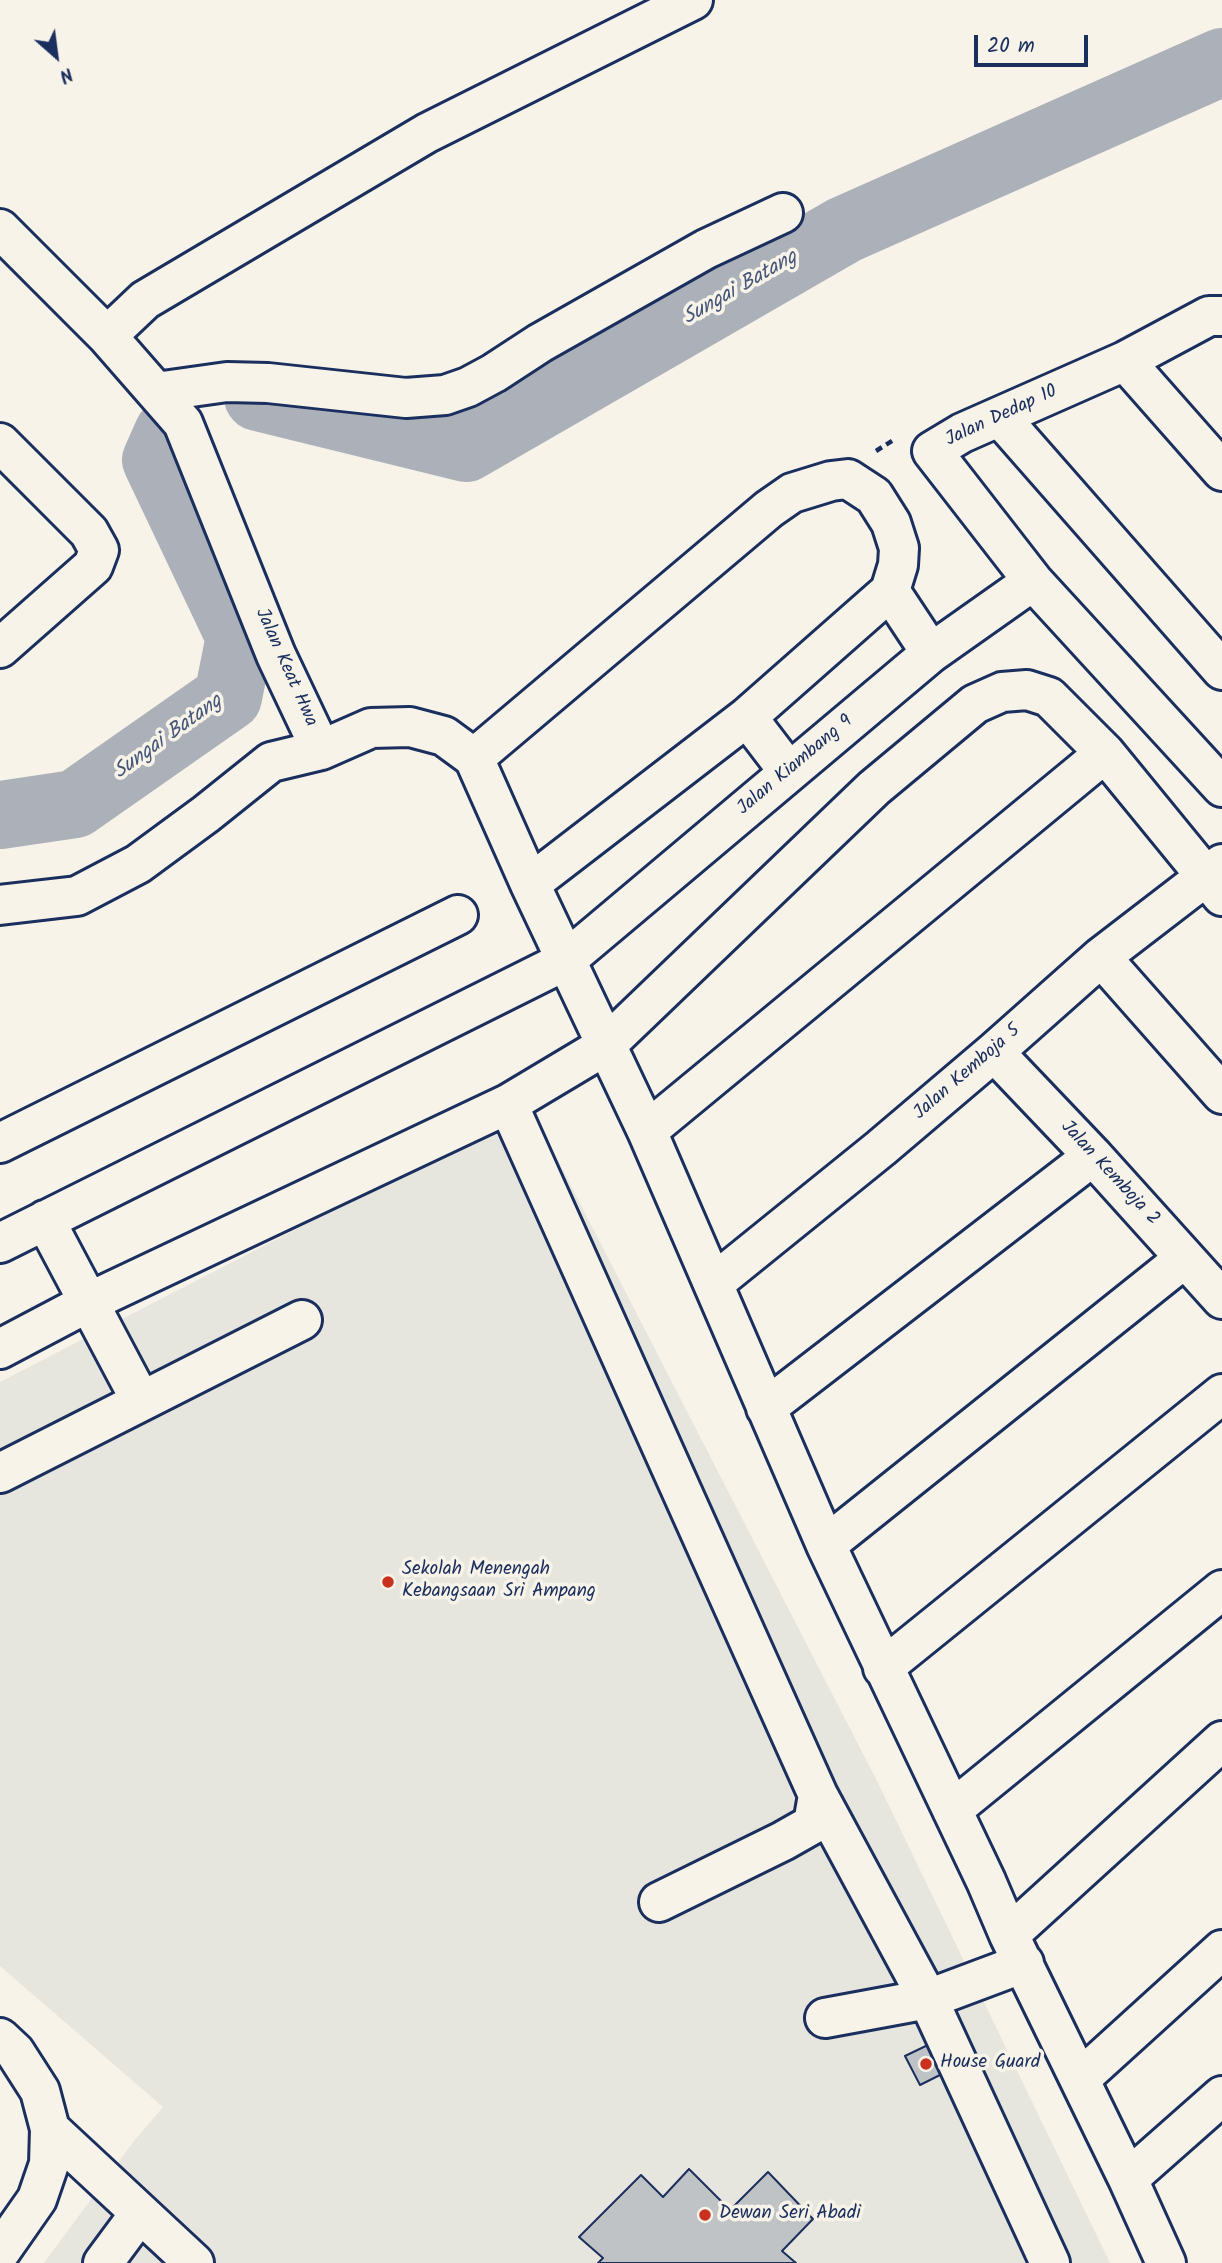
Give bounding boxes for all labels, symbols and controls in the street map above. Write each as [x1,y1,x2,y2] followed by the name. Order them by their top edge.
[21,21,91,91] north arrow
[977,21,1091,65] scale bar
[987,30,1035,63] text: 20 m
[54,58,78,91] text: N
[679,246,803,332] water label: Sungai Batang
[943,381,1061,453] street label: Jalan Dedap 10
[249,605,321,731] street label: Jalan Keat Hwa
[110,690,228,786] water label: Sungai Batang
[734,711,858,821] street label: Jalan Kiambang 9
[910,1020,1026,1126] street label: Jalan Kemboja 5
[1055,1117,1163,1231] street label: Jalan Kemboja 2
[402,1560,596,1604] place label: Sekolah Menengah Kebangsaan Sri Ampang
[380,1574,396,1590] marker: Sekolah Menengah Kebangsaan Sri Ampang
[940,2053,1040,2075] place label: House Guard
[918,2056,934,2072] marker: House Guard
[719,2204,861,2226] place label: Dewan Seri Abadi
[697,2207,713,2223] marker: Dewan Seri Abadi

